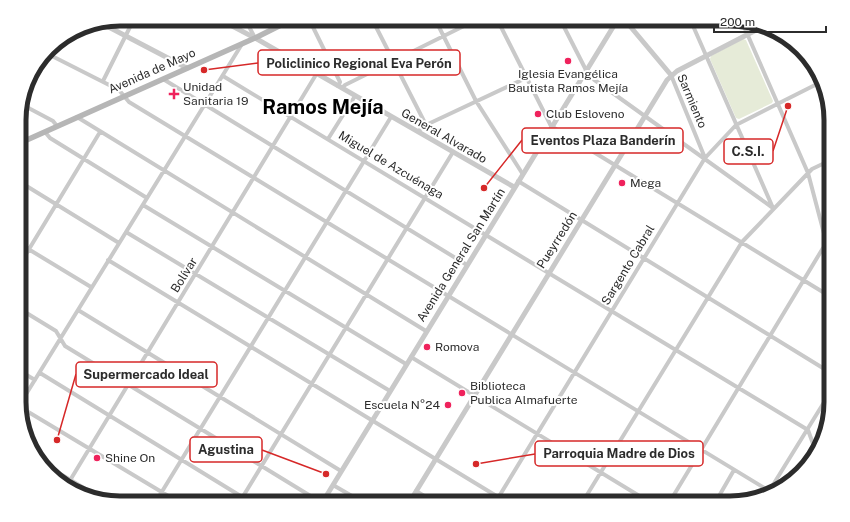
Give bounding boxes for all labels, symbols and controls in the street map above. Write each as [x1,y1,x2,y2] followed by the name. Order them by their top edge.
[714,8,826,34] scale bar
[720,15,755,29] text: 200 m
[106,45,198,96] street label: Avenida de Mayo
[258,50,460,75] callout: Policlinico Regional Eva Perón
[266,56,452,71] text: Policlinico Regional Eva Perón
[563,56,573,66] marker: Iglesia Evangélica Bautista Ramos Mejía
[508,67,628,95] place label: Iglesia Evangélica Bautista Ramos Mejía
[674,72,710,130] street label: Sarmiento
[183,80,248,108] place label: Unidad Sanitaria 19
[168,88,180,100] marker: Unidad Sanitaria 19
[262,95,384,119] district label: Ramos Mejía
[399,106,489,166] street label: General Alvarado
[546,107,625,121] place label: Club Esloveno
[533,109,543,119] marker: Club Esloveno
[336,128,446,202] street label: Miguel de Azcuénaga
[522,128,683,153] callout: Eventos Plaza Banderín
[531,133,675,148] text: Eventos Plaza Banderín
[724,139,773,164] callout: C.S.I.
[732,144,764,159] text: C.S.I.
[630,176,661,190] place label: Mega
[617,178,627,188] marker: Mega
[414,186,508,324] street label: Avenida General San Martín
[534,209,580,271] street label: Pueyrredón
[599,222,658,307] street label: Sargento Cabral
[168,255,200,295] street label: Bolívar
[435,340,479,354] place label: Romova
[422,342,432,352] marker: Romova
[76,362,217,387] callout: Supermercado Ideal
[83,367,209,382] text: Supermercado Ideal
[470,379,578,407] place label: Biblioteca Publica Almafuerte
[457,388,467,398] marker: Biblioteca Publica Almafuerte
[364,398,440,412] place label: Escuela N°24
[443,400,453,410] marker: Escuela N°24
[190,437,262,462] callout: Agustina
[535,441,703,466] callout: Parroquia Madre de Dios
[198,442,254,457] text: Agustina
[543,446,695,461] text: Parroquia Madre de Dios
[105,451,155,465] place label: Shine On
[92,453,102,463] marker: Shine On

